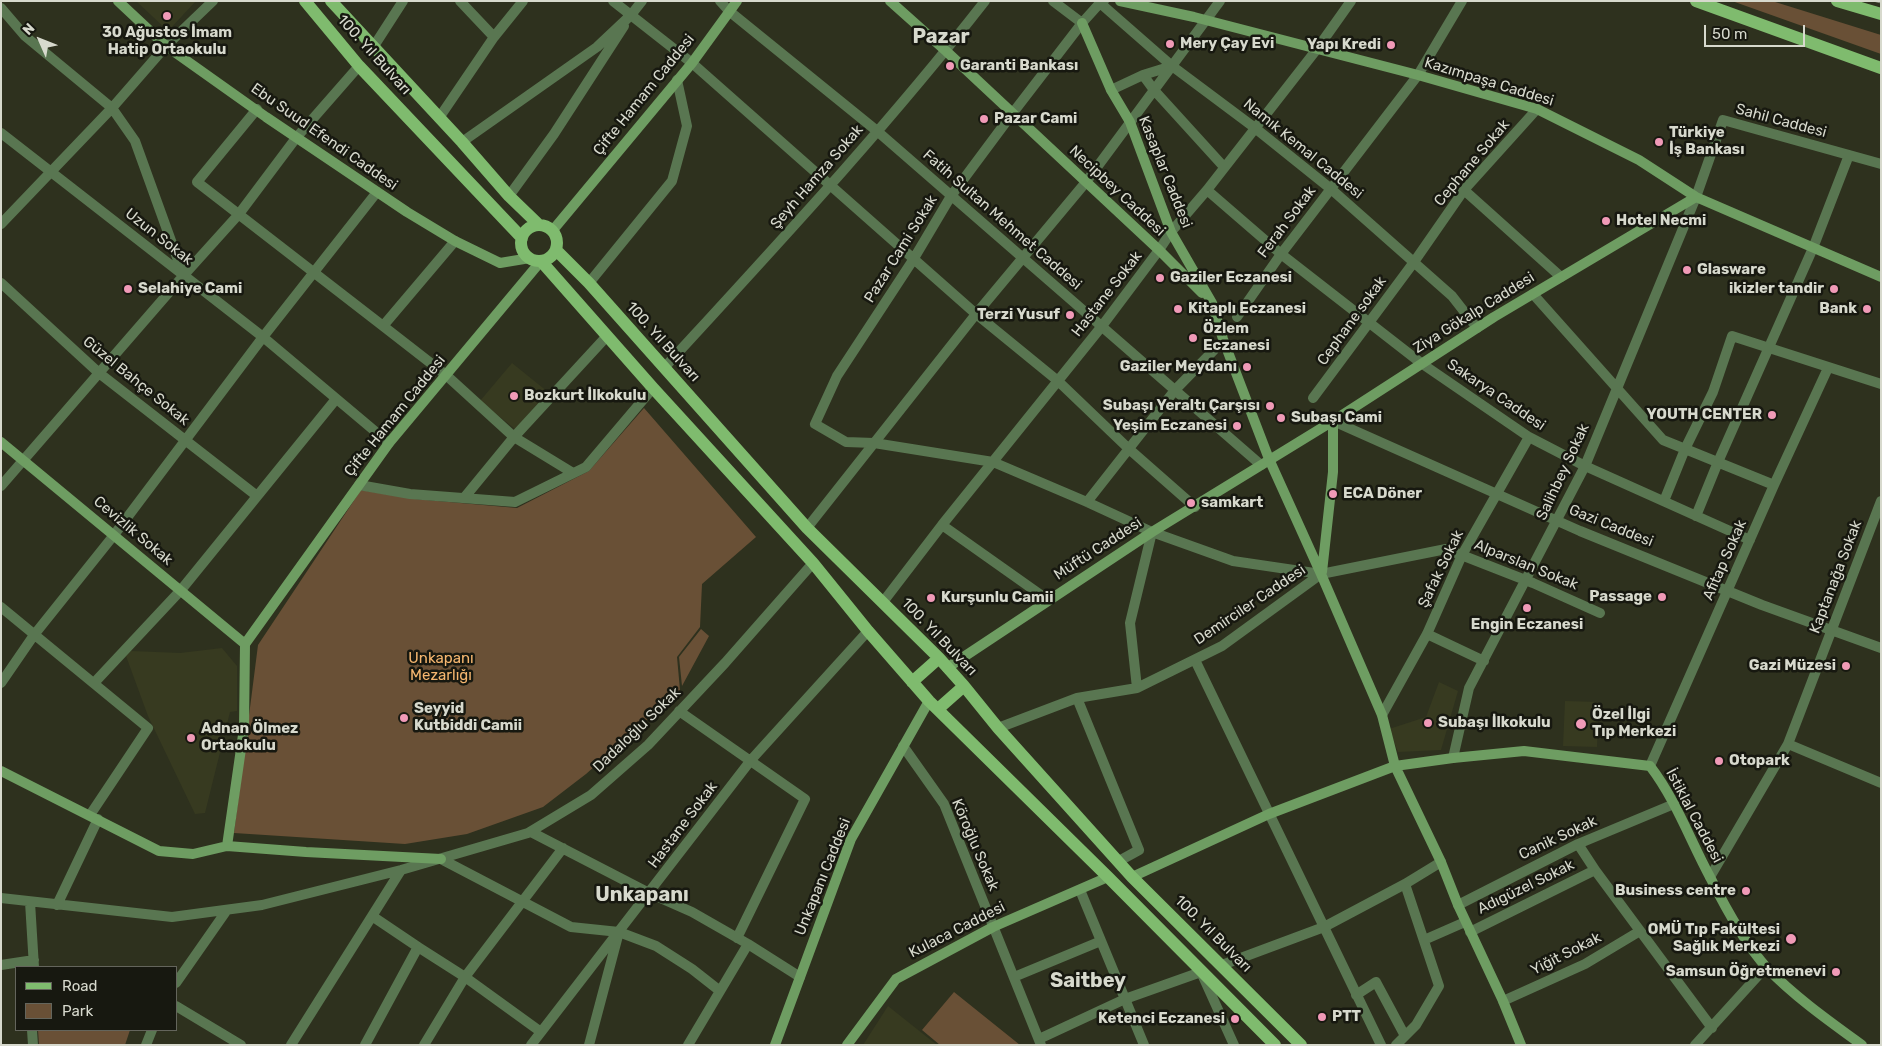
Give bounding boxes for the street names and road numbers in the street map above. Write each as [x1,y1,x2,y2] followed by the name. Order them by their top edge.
[333,11,415,99] street label: 100. Yıl Bulvarı
[590,31,698,159] street label: Çifte Hamam Caddesi
[1422,54,1556,110] street label: Kazımpaşa Caddesi
[247,79,401,195] street label: Ebu Suud Efendi Caddesi
[1240,95,1366,203] street label: Namık Kemal Caddesi
[1734,100,1828,142] street label: Sahil Caddesi
[1134,113,1196,231] street label: Kasaplar Caddesi
[1431,116,1513,210] street label: Cephane Sokak
[767,121,867,233] street label: Şeyh Hamza Sokak
[1065,142,1169,240] street label: Necipbey Caddesi
[919,146,1085,294] street label: Fatih Sultan Mehmet Caddesi
[1254,183,1320,261] street label: Ferah Sokak
[861,192,941,306] street label: Pazar Cami Sokak
[121,205,197,269] street label: Uzun Sokak
[1068,248,1146,340] street label: Hastane Sokak
[1410,268,1538,358] street label: Ziya Gökalp Caddesi
[1314,273,1390,369] street label: Cephane sokak
[622,298,704,386] street label: 100. Yıl Bulvarı
[79,333,193,429] street label: Güzel Bahçe Sokak
[341,352,449,480] street label: Çifte Hamam Caddesi
[1443,355,1549,435] street label: Sakarya Caddesi
[1533,421,1593,523] street label: Salihbey Sokak
[90,493,176,569] street label: Cevizlik Sokak
[1566,501,1656,551] street label: Gazi Caddesi
[1051,514,1145,584] street label: Müftü Caddesi
[1699,517,1751,603] street label: Afitap Sokak
[1806,518,1866,636] street label: Kaptanağa Sokak
[1414,527,1468,611] street label: Şafak Sokak
[1471,536,1581,594] street label: Alparslan Sokak
[1191,561,1309,649] street label: Demirciler Caddesi
[897,594,981,680] street label: 100. Yıl Bulvarı
[589,684,685,776] street label: Dadaloğlu Sokak
[1662,766,1726,866] street label: İstiklal Caddesi
[645,778,721,872] street label: Hastane Sokak
[948,796,1002,894] street label: Köroğlu Sokak
[1516,812,1600,864] street label: Canik Sokak
[791,816,855,938] street label: Unkapanı Caddesi
[1475,856,1577,918] street label: Adıgüzel Sokak
[1171,892,1255,976] street label: 100. Yıl Bulvarı
[906,898,1008,962] street label: Kulaca Caddesi
[1528,929,1604,979] street label: Yiğit Sokak

